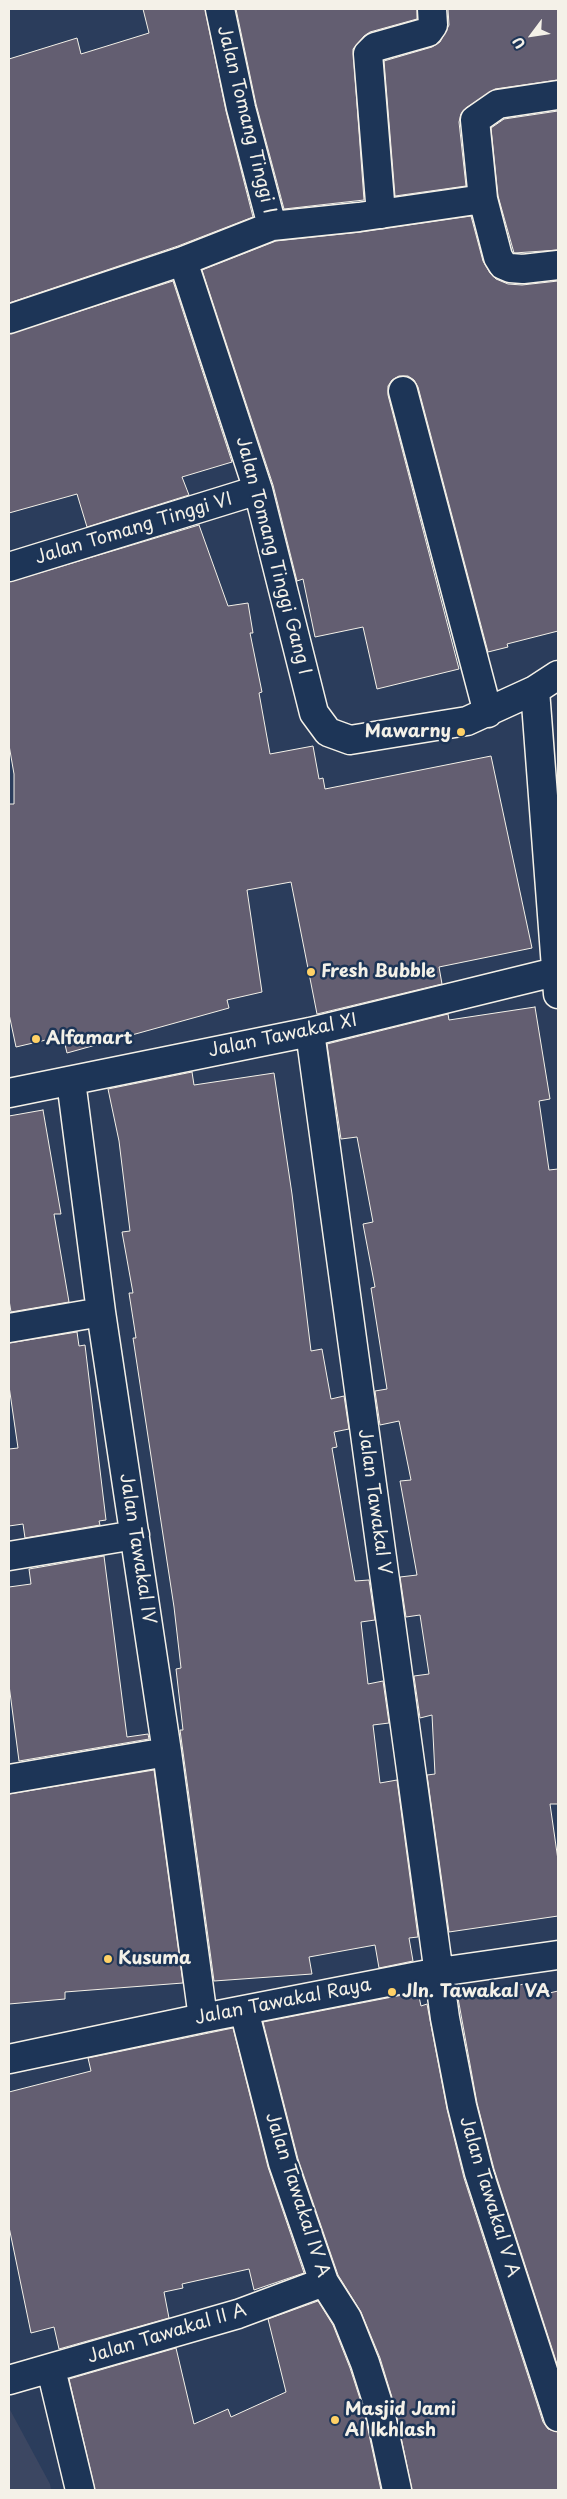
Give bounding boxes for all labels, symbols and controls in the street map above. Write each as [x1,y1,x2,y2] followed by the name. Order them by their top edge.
[507,10,557,60] north arrow
[212,24,280,216] street label: Jalan Tomang Tinggi I
[507,33,530,53] text: U
[231,435,315,677] street label: Jalan Tomang Tinggi Gang I
[33,489,235,569] street label: Jalan Tomang Tinggi VI
[365,721,451,743] place label: Mawarny
[455,726,467,738] marker: Mawarny
[321,961,436,983] place label: Fresh Bubble
[305,966,317,978] marker: Fresh Bubble
[207,1010,359,1062] street label: Jalan Tawakal XI
[46,1028,133,1050] place label: Alfamart
[30,1033,42,1045] marker: Alfamart
[353,1428,395,1576] street label: Jalan Tawakal V
[114,1472,160,1626] street label: Jalan Tawakal IV
[118,1948,191,1970] place label: Kusuma
[102,1953,114,1965] marker: Kusuma
[193,1974,373,2030] street label: Jalan Tawakal Raya
[402,1981,550,2003] place label: Jln. Tawakal VA
[386,1986,398,1998] marker: Jln. Tawakal VA
[260,2110,334,2280] street label: Jalan Tawakal IV A
[454,2114,524,2280] street label: Jalan Tawakal V A
[85,2300,249,2368] street label: Jalan Tawakal II A
[345,2399,456,2442] place label: Masjid Jami Al Ikhlash
[329,2414,341,2426] marker: Masjid Jami Al Ikhlash

